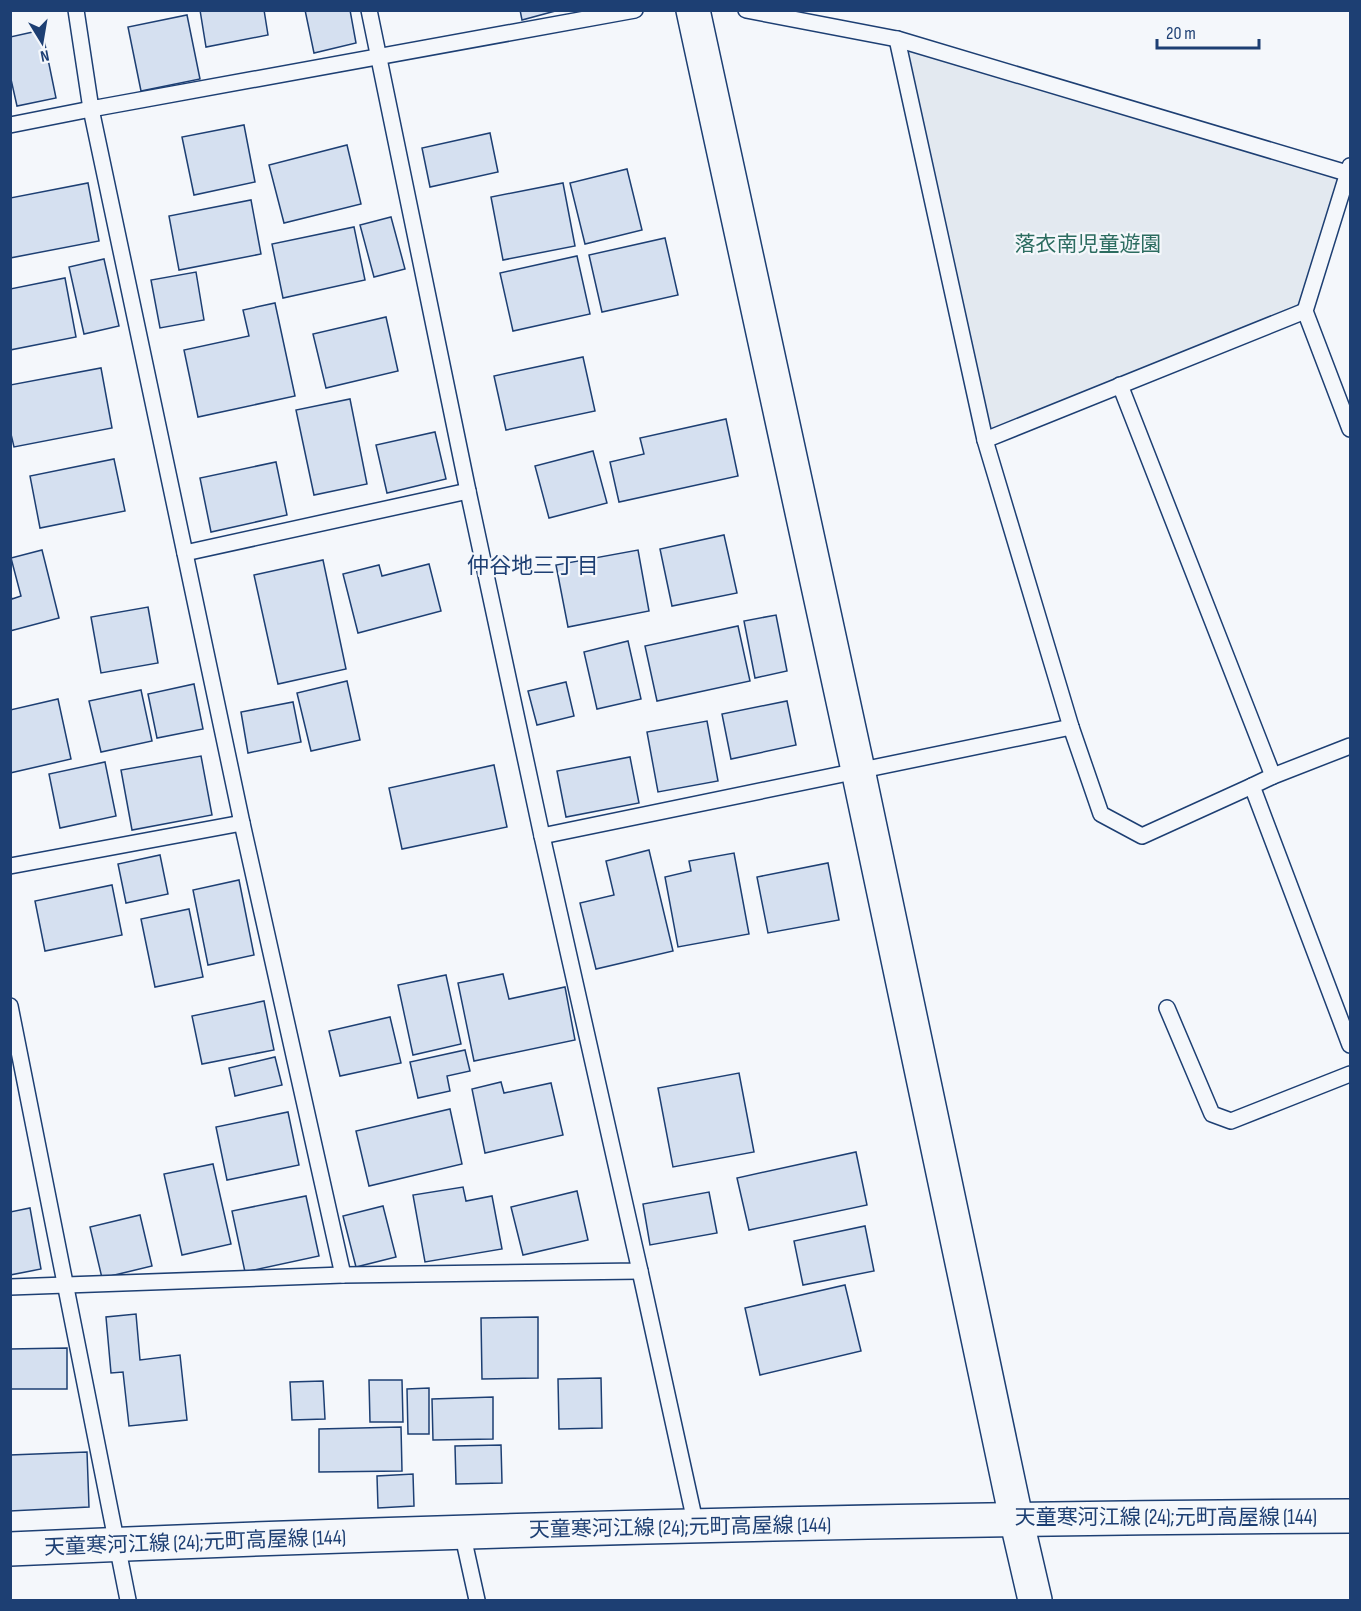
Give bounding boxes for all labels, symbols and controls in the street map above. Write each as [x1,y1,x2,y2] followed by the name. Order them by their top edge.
[12,12,72,72] north arrow
[1157,12,1259,50] scale bar
[1166,23,1196,44] text: 20 m
[39,45,51,65] text: N
[1015,232,1162,257] park label: 落衣南児童遊園
[467,553,599,580] district label: 仲谷地三丁目
[1015,1505,1317,1530] street label: 天童寒河江線 (24);元町高屋線 (144)
[529,1512,831,1543] street label: 天童寒河江線 (24);元町高屋線 (144)
[44,1525,346,1560] street label: 天童寒河江線 (24);元町高屋線 (144)

